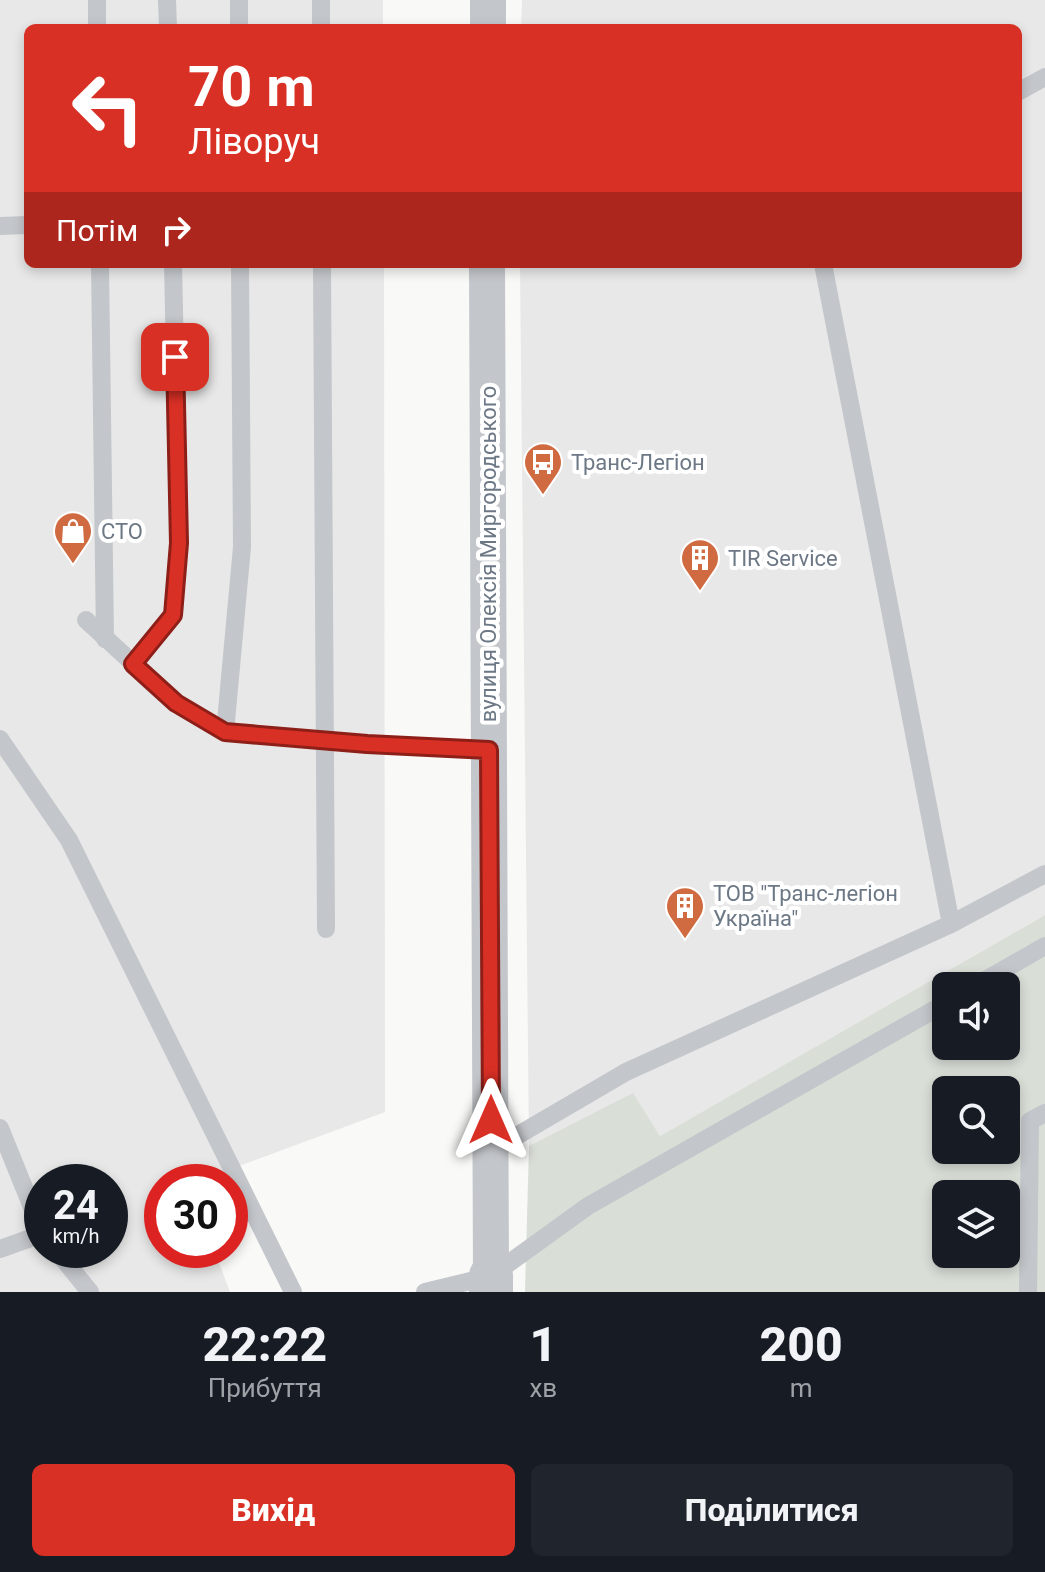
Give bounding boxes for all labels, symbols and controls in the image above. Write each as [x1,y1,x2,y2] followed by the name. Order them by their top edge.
[188,54,315,120] text: 70 m
[56,56,160,160] icon: left
[188,121,320,163] text: Ліворуч
[154,208,198,252] icon: right
[56,213,138,248] text: Потім
[141,323,209,391] pin
[153,335,197,379] icon: arrive
[476,386,501,722] street label: вулиця Олексія Миргородського
[522,441,564,496] bus stop icon: Транс-Легіон
[571,450,705,475] place label: Транс-Легіон
[52,510,94,565] shop icon: СТО
[101,519,143,544] place label: СТО
[679,537,721,592] building icon: TIR Service
[728,546,838,571] place label: TIR Service
[713,881,898,931] place label: ТОВ "Транс-легіон Україна"
[664,885,706,940] building icon: ТОВ "Транс-легіон Україна"
[932,972,1020,1268] map controls
[932,972,1020,1060] button: sound
[932,1076,1020,1164] button: search
[449,1078,533,1162] position arrow
[144,1164,248,1268] speed limit sign: 30
[932,1180,1020,1268] button: layers
[53,1182,99,1229] text: 24
[53,1224,99,1248] text: km/h
[202,1316,327,1373] text: 22:22
[529,1316,557,1373] text: 1
[760,1316,843,1373] text: 200
[208,1373,322,1403] text: Прибуття
[529,1373,557,1403] text: хв
[790,1373,813,1403] text: m
[32,1464,515,1556] button: Вихід
[531,1464,1013,1556] button: Поділитися

